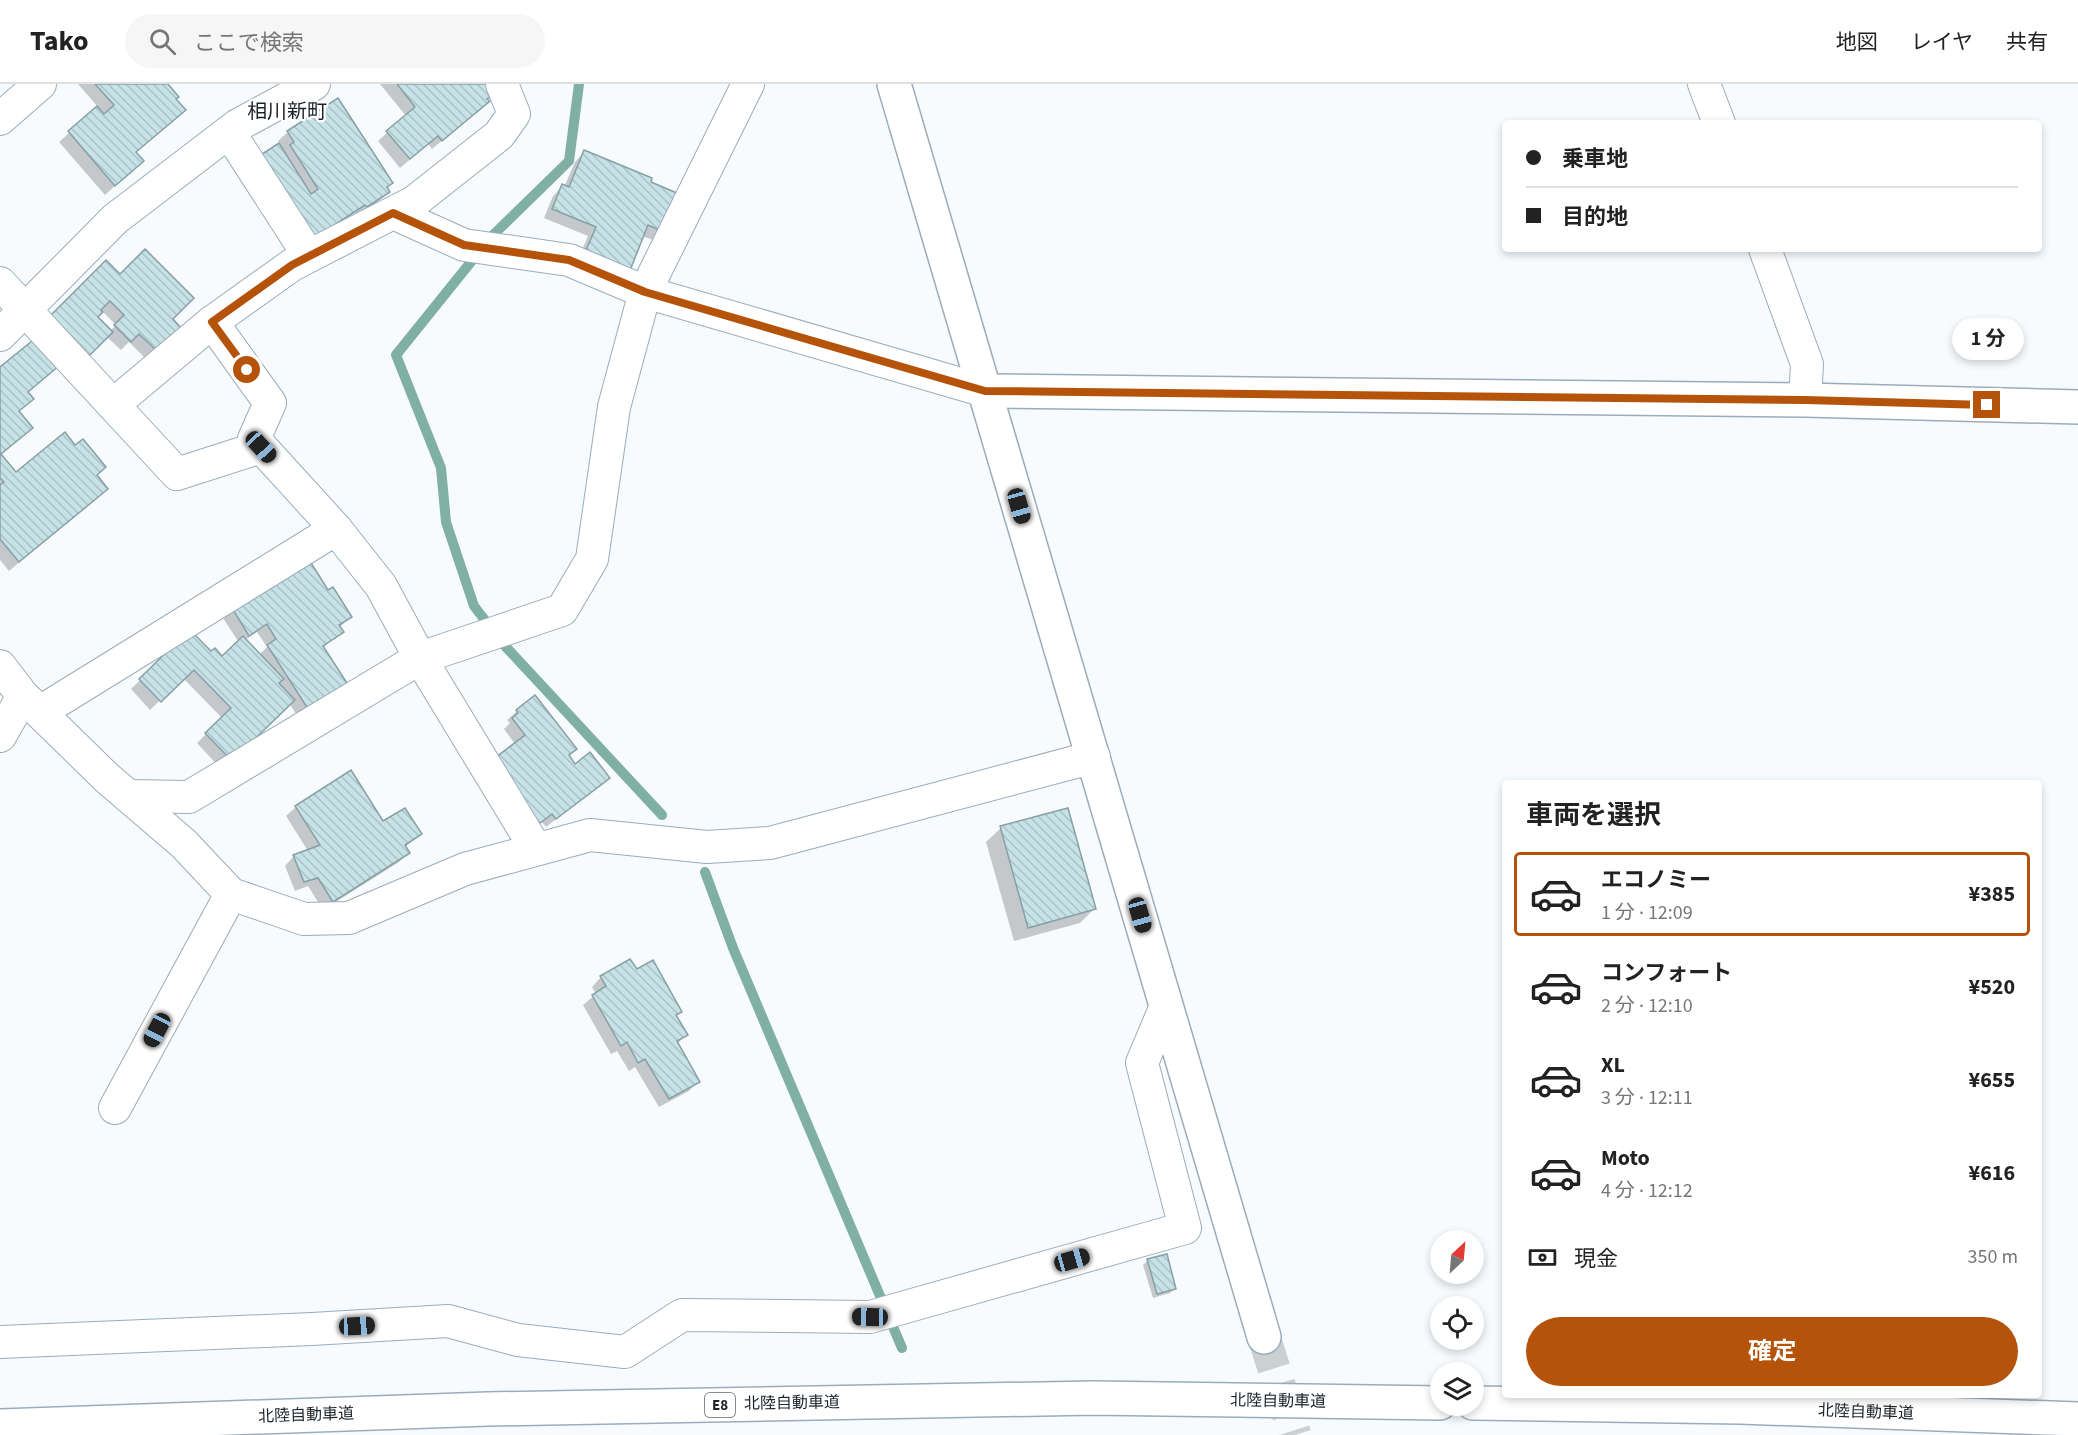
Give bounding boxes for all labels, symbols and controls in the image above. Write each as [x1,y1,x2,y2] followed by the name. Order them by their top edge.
[125,14,545,68] search box
[30,21,89,61] text: Tako
[146,25,179,58] icon: search
[194,27,304,59] text: ここで検索
[1836,27,1878,57] text: 地図
[1911,27,1973,57] text: レイヤ
[2006,27,2048,57] text: 共有
[247,98,327,126] district label: 相川新町
[1562,143,1628,175] text: 乗車地
[1562,201,1628,233] text: 目的地
[1951,318,2023,360] callout: 1 分
[1971,325,2005,353] text: 1 分
[233,356,260,383] route start
[1973,391,2000,418] route end
[242,428,280,466] car
[1005,486,1033,526] car
[1526,796,1661,835] text: 車両を選択
[1601,864,1711,896] text: エコノミー
[1529,867,1583,921] icon: car
[1969,878,2015,910] text: ¥385
[1126,895,1154,935] car
[1601,899,1693,927] text: 1 分 · 12:09
[1601,957,1732,989] text: コンフォート
[1529,960,1583,1014] icon: car
[1969,971,2015,1003] text: ¥520
[1601,992,1693,1020] text: 2 分 · 12:10
[141,1010,173,1050] car
[1601,1049,1625,1081] text: XL
[1529,1053,1583,1107] icon: car
[1969,1064,2015,1096] text: ¥655
[1601,1084,1693,1112] text: 3 分 · 12:11
[1601,1142,1650,1174] text: Moto
[1529,1146,1583,1200] icon: car
[1969,1157,2015,1189] text: ¥616
[1601,1177,1693,1205] text: 4 分 · 12:12
[1430,1230,1484,1284] north arrow
[1430,1230,1484,1416] map controls
[1526,1241,1559,1274] icon: cash
[1574,1243,1618,1275] text: 現金
[1968,1243,2018,1271] text: 350 m
[1052,1246,1092,1274] car
[1430,1296,1484,1350] button: locate
[852,1308,888,1326] car
[339,1316,375,1336] car
[1526,1317,2018,1386] button: 確定
[1430,1362,1484,1416] button: layers
[1230,1389,1326,1413] street label: 北陸自動車道
[744,1391,840,1415] street label: 北陸自動車道
[705,1393,735,1417] road number: E8
[1818,1399,1914,1425] street label: 北陸自動車道
[258,1402,354,1428] street label: 北陸自動車道

